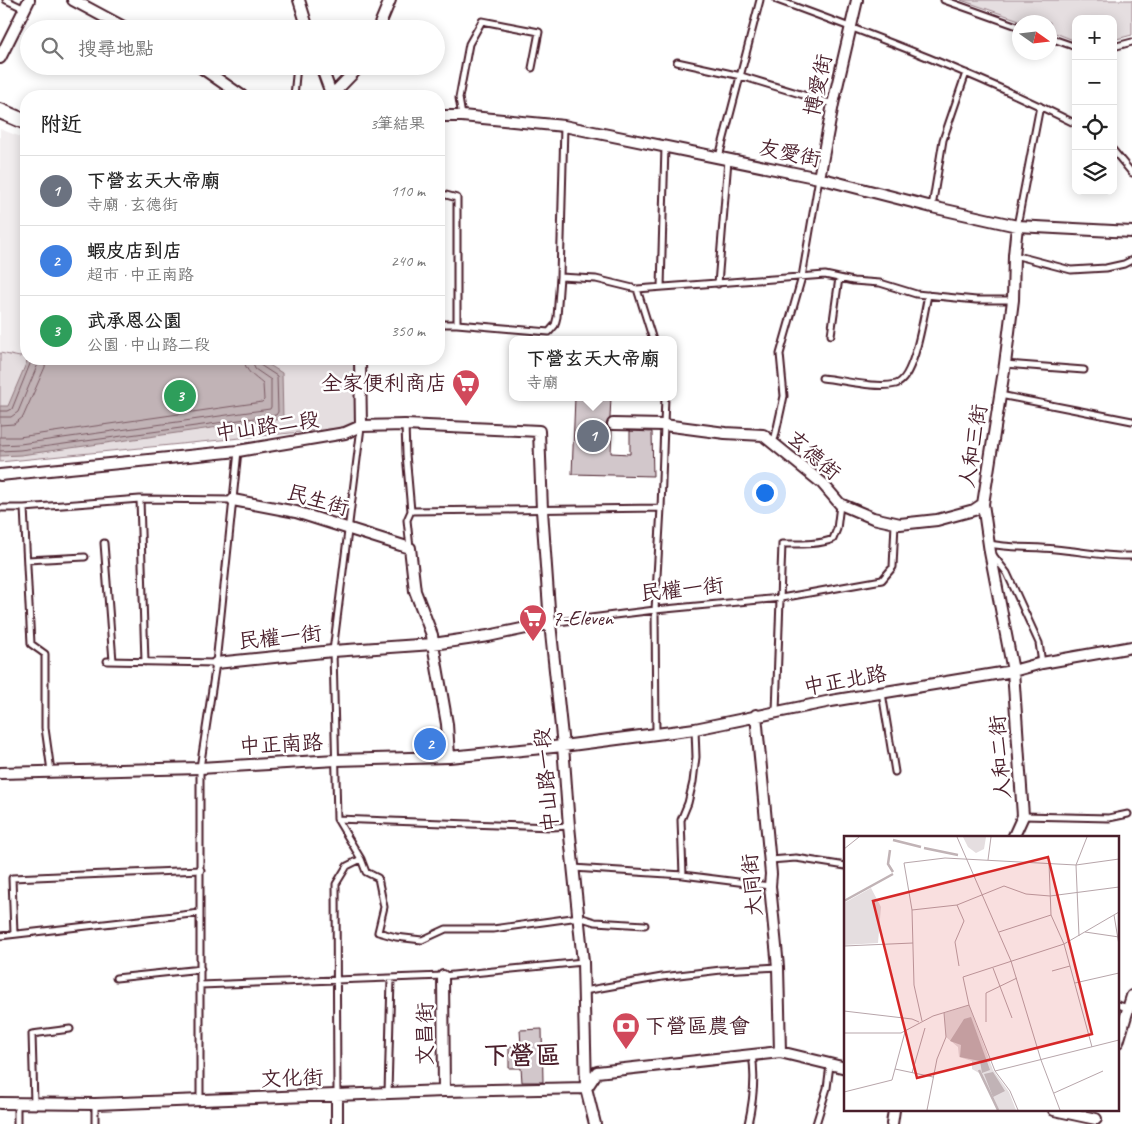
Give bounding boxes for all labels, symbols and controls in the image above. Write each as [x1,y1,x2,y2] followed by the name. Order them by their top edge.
[1012,15,1057,60] north arrow
[1072,15,1117,195] map controls
[1072,15,1117,60] button: +
[20,20,445,75] search box
[38,34,66,62] icon: search
[78,37,154,61] text: 搜尋地點
[799,51,837,119] street label: 博愛街
[1072,60,1117,105] button: −
[1072,105,1117,150] button: locate
[40,111,82,137] text: 附近
[370,114,425,134] text: 3筆結果
[756,134,824,172] street label: 友愛街
[1072,150,1117,195] button: layers
[87,169,220,193] text: 下營玄天大帝廟
[52,181,60,201] text: 1
[391,181,425,201] text: 110 m
[87,195,178,215] text: 寺廟 · 玄德街
[87,239,182,263] text: 蝦皮店到店
[52,251,60,271] text: 2
[391,251,425,271] text: 240 m
[87,265,194,285] text: 超市 · 中正南路
[87,309,182,333] text: 武承恩公園
[52,321,60,341] text: 3
[391,321,425,341] text: 350 m
[87,335,210,355] text: 公園 · 中山路二段
[509,336,677,401] popup
[526,347,660,371] text: 下營玄天大帝廟
[451,368,481,407] supermarket icon: 全家便利商店
[321,370,447,396] place label: 全家便利商店
[526,373,559,393] text: 寺廟
[164,377,196,415] pin: 3
[954,402,992,490] street label: 人和三街
[213,406,321,446] street label: 中山路二段
[577,417,609,455] pin: 1
[782,425,846,485] street label: 玄德街
[284,479,352,521] street label: 民生街
[752,480,778,506] your location
[639,572,725,606] street label: 民權一街
[518,603,548,642] supermarket icon: 7-Eleven
[552,605,615,631] place label: 7-Eleven
[237,620,323,654] street label: 民權一街
[801,660,889,700] street label: 中正北路
[984,714,1016,800] street label: 人和二街
[414,725,446,763] pin: 2
[528,727,564,833] street label: 中山路一段
[238,729,324,759] street label: 中正南路
[844,836,1120,1112] inset map
[736,852,768,918] street label: 大同街
[412,1003,438,1066] street label: 文昌街
[611,1011,641,1050] bank icon: 下營區農會
[645,1013,750,1039] place label: 下營區農會
[483,1039,561,1072] district label: 下營區
[260,1064,324,1092] street label: 文化街

